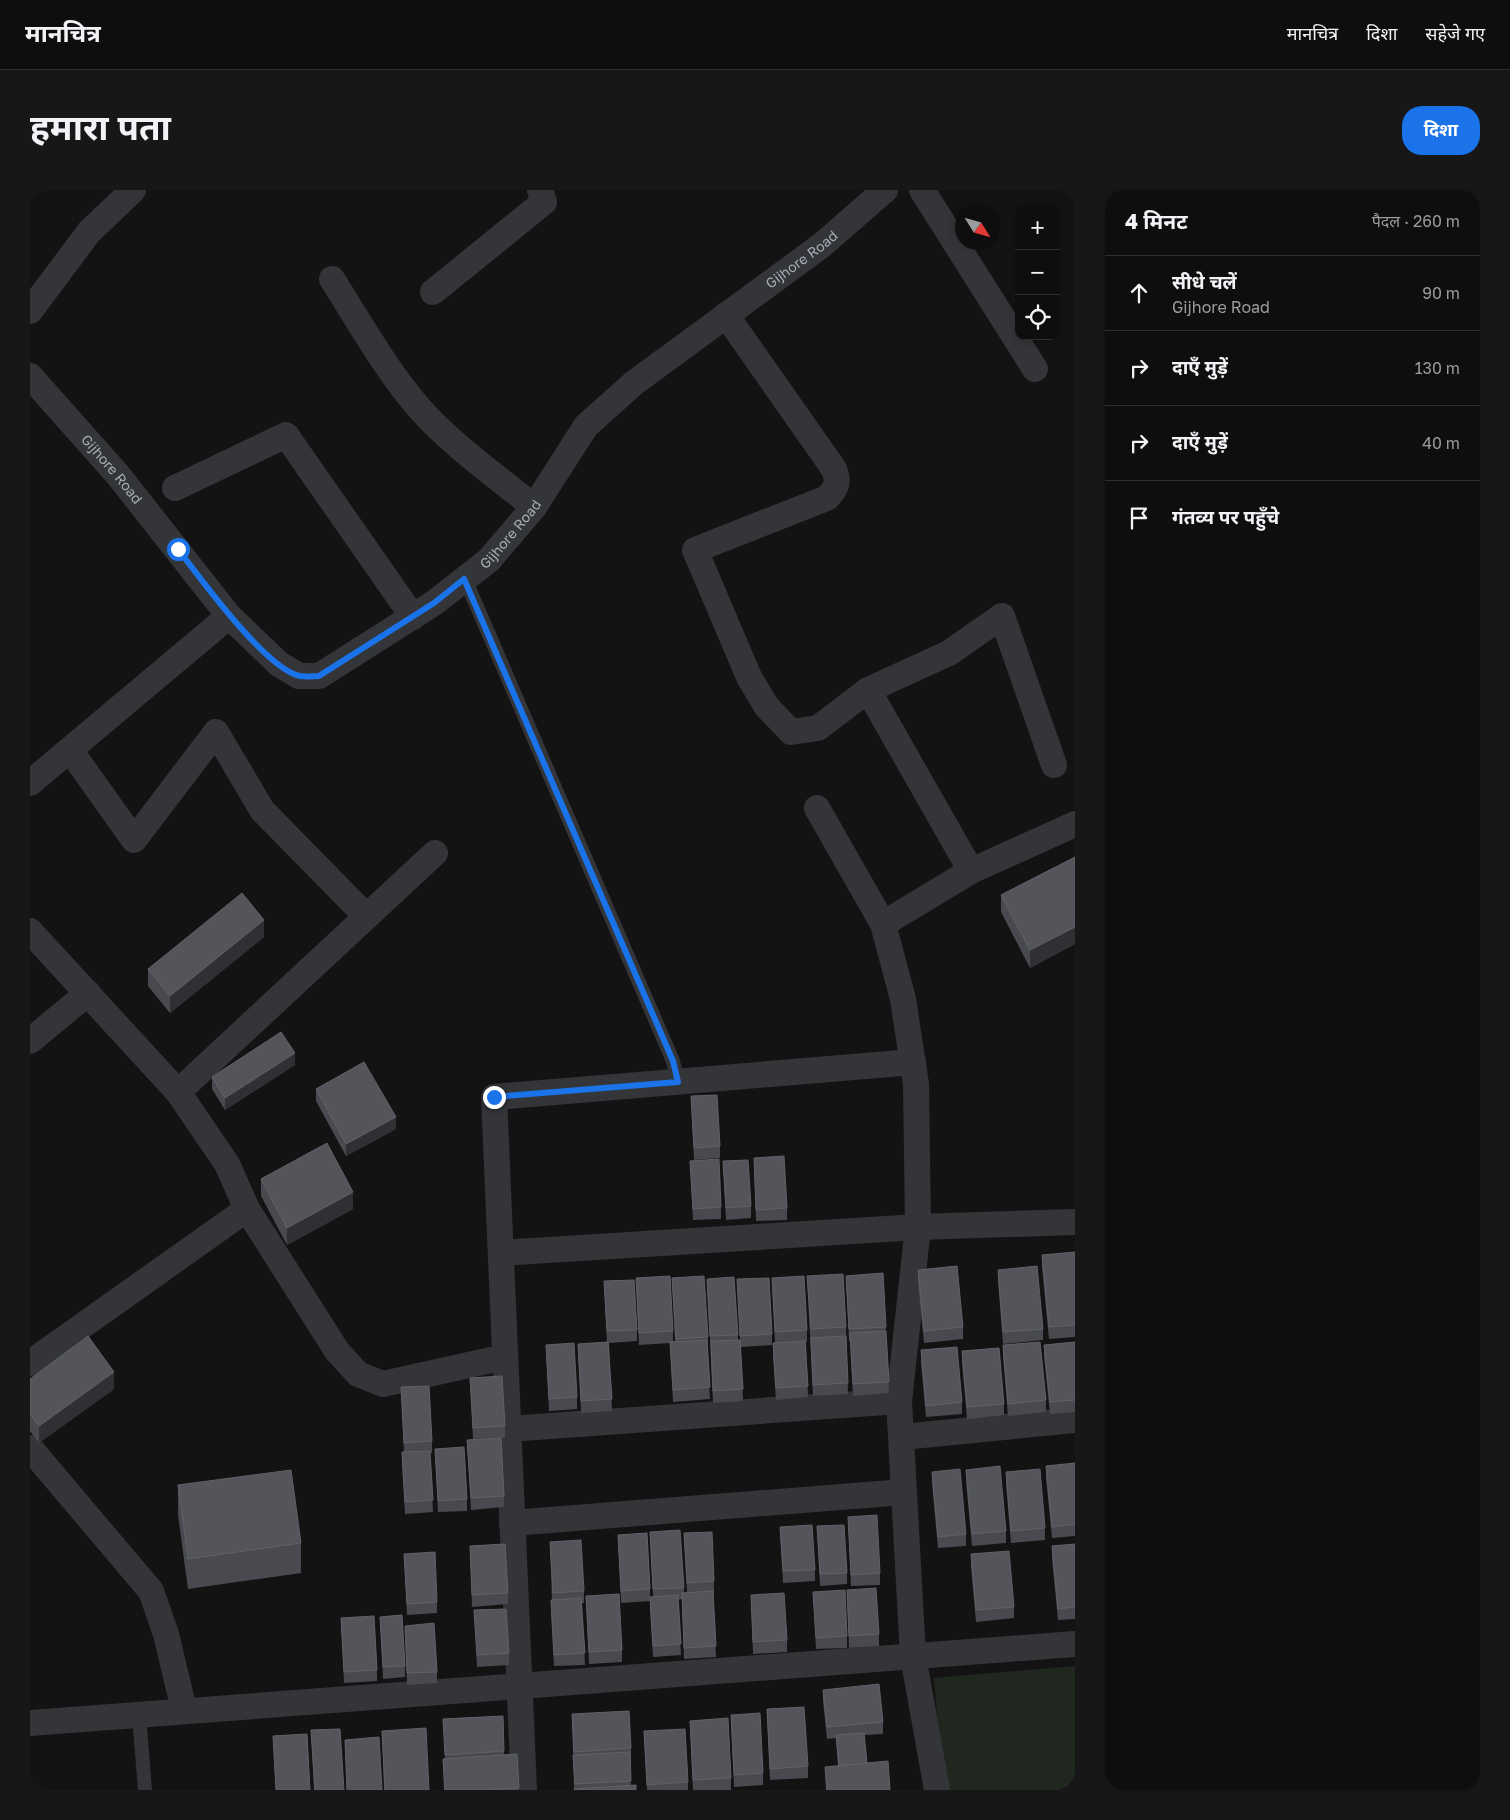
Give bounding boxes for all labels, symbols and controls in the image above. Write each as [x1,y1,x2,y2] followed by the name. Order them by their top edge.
[25,18,101,47] text: मानचित्र
[1287,22,1338,44] text: मानचित्र
[1366,22,1397,44] text: दिशा
[1425,22,1485,44] text: सहेजे गए
[30,106,171,148] text: हमारा पता
[1402,106,1480,155] button: दिशा
[955,205,1000,250] north arrow
[1015,205,1060,340] map controls
[1015,205,1060,250] button: +
[1125,208,1187,234] text: 4 मिनट
[1372,211,1460,231] text: पैदल · 260 m
[762,226,841,292] street label: Gijhore Road
[1015,250,1060,295] button: −
[1172,270,1237,293] text: सीधे चलें
[1125,279,1153,307] icon: ahead
[1422,283,1460,303] text: 90 m
[1015,295,1060,340] button: locate
[1172,297,1270,317] text: Gijhore Road
[1125,354,1153,382] icon: right
[1172,355,1228,378] text: दाएँ मुड़ें
[1415,358,1460,378] text: 130 m
[1125,429,1153,457] icon: right
[1172,430,1228,453] text: दाएँ मुड़ें
[78,431,146,507] street label: Gijhore Road
[1422,433,1460,453] text: 40 m
[476,496,544,572] street label: Gijhore Road
[1125,504,1153,532] icon: arrive
[1172,505,1279,528] text: गंतव्य पर पहुँचे
[167,538,190,561] route start
[483,1086,506,1109] route end

